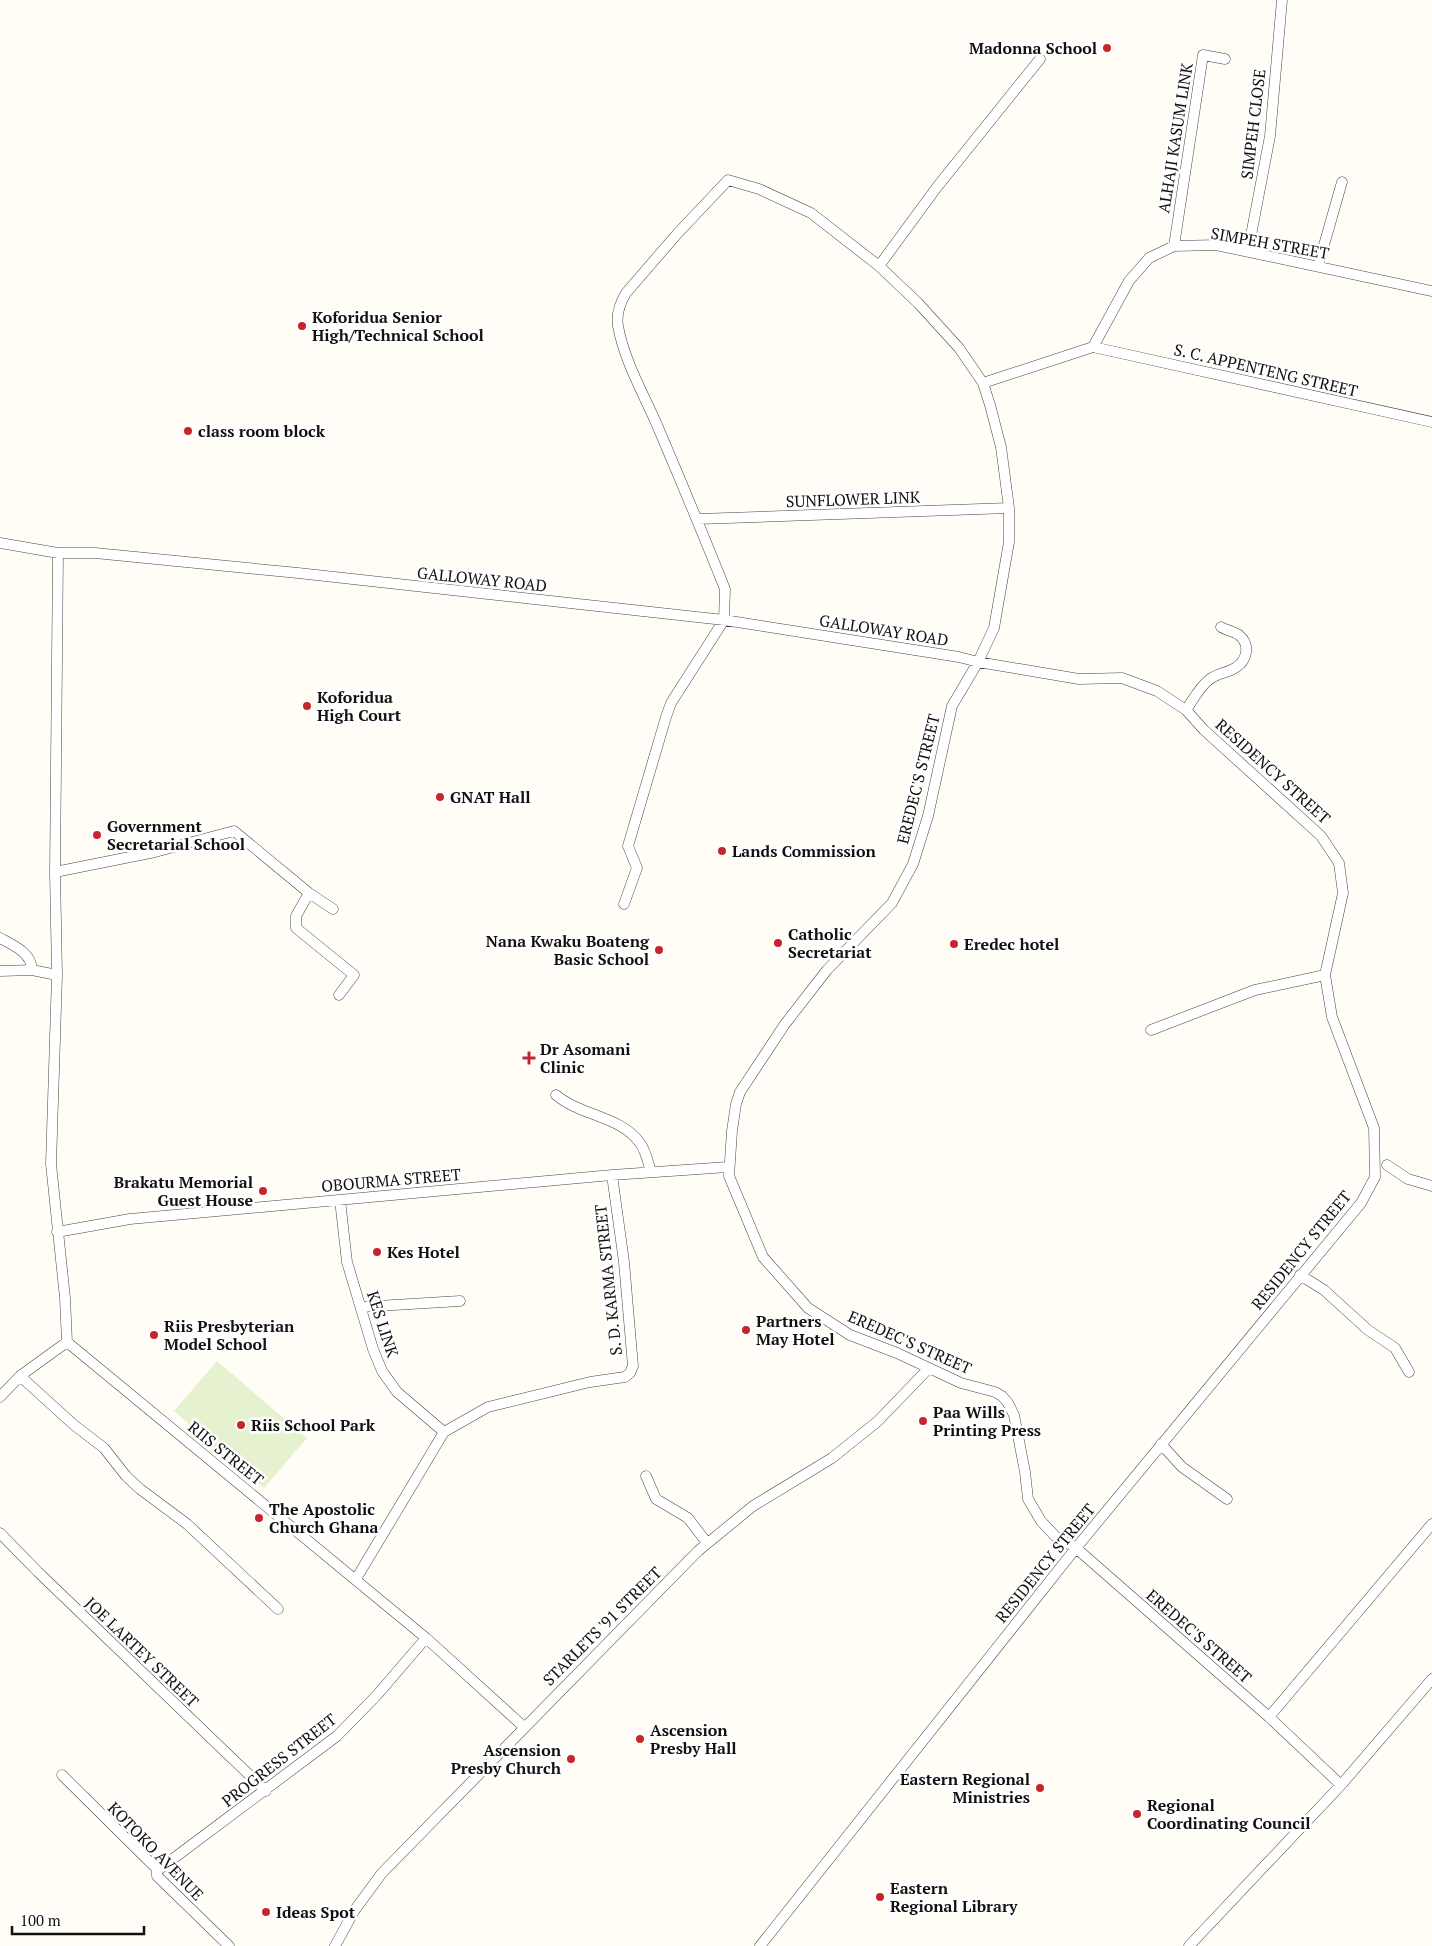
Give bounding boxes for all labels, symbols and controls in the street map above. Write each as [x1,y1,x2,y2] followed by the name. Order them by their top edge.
[969,37,1097,59] place label: Madonna School
[1101,42,1113,54] marker: Madonna School
[1152,61,1198,215] street label: ALHAJI KASUM LINK
[1235,68,1271,180] street label: SIMPEH CLOSE
[1209,222,1331,264] street label: SIMPEH STREET
[312,306,484,346] place label: Koforidua Senior High/Technical School
[296,320,308,332] marker: Koforidua Senior High/Technical School
[1172,338,1360,402] street label: S. C. APPENTENG STREET
[198,420,326,442] place label: class room block
[182,425,194,437] marker: class room block
[786,486,921,512] street label: SUNFLOWER LINK
[416,561,548,597] street label: GALLOWAY ROAD
[818,609,950,651] street label: GALLOWAY ROAD
[317,686,402,726] place label: Koforidua High Court
[301,700,313,712] marker: Koforidua High Court
[891,712,945,846] street label: EREDEC'S STREET
[1211,714,1335,829] street label: RESIDENCY STREET
[450,786,531,808] place label: GNAT Hall
[434,791,446,803] marker: GNAT Hall
[107,815,245,855] place label: Government Secretarial School
[91,829,103,841] marker: Government Secretarial School
[732,840,876,862] place label: Lands Commission
[716,845,728,857] marker: Lands Commission
[788,923,872,963] place label: Catholic Secretariat
[486,930,650,970] place label: Nana Kwaku Boateng Basic School
[964,933,1059,955] place label: Eredec hotel
[772,937,784,949] marker: Catholic Secretariat
[948,938,960,950] marker: Eredec hotel
[653,944,665,956] marker: Nana Kwaku Boateng Basic School
[540,1038,631,1078] place label: Dr Asomani Clinic
[522,1051,536,1065] marker: Dr Asomani Clinic
[320,1163,462,1197] street label: OBOURMA STREET
[114,1171,253,1211] place label: Brakatu Memorial Guest House
[257,1185,269,1197] marker: Brakatu Memorial Guest House
[1246,1186,1356,1314] street label: RESIDENCY STREET
[589,1203,627,1357] street label: S. D. KARMA STREET
[387,1241,460,1263] place label: Kes Hotel
[371,1246,383,1258] marker: Kes Hotel
[362,1288,404,1361] street label: KES LINK
[845,1305,975,1379] street label: EREDEC'S STREET
[756,1310,835,1350] place label: Partners May Hotel
[164,1315,295,1355] place label: Riis Presbyterian Model School
[740,1324,752,1336] marker: Partners May Hotel
[148,1329,160,1341] marker: Riis Presbyterian Model School
[933,1401,1041,1441] place label: Paa Wills Printing Press
[251,1414,376,1436] place label: Riis School Park
[917,1415,929,1427] marker: Paa Wills Printing Press
[184,1416,268,1490] street label: RIIS STREET
[235,1419,247,1431] marker: Riis School Park
[269,1498,379,1538] place label: The Apostolic Church Ghana
[990,1499,1100,1627] street label: RESIDENCY STREET
[253,1512,265,1524] marker: The Apostolic Church Ghana
[538,1562,666,1690] street label: STARLETS '91 STREET
[1142,1584,1256,1688] street label: EREDEC'S STREET
[80,1592,204,1712] street label: JOE LARTEY STREET
[217,1708,341,1812] street label: PROGRESS STREET
[650,1719,737,1759] place label: Ascension Presby Hall
[634,1733,646,1745] marker: Ascension Presby Hall
[451,1739,562,1779] place label: Ascension Presby Church
[565,1753,577,1765] marker: Ascension Presby Church
[900,1768,1030,1808] place label: Eastern Regional Ministries
[1034,1782,1046,1794] marker: Eastern Regional Ministries
[1147,1794,1311,1834] place label: Regional Coordinating Council
[103,1797,209,1905] street label: KOTOKO AVENUE
[1131,1808,1143,1820] marker: Regional Coordinating Council
[890,1877,1018,1917] place label: Eastern Regional Library
[874,1891,886,1903] marker: Eastern Regional Library
[276,1901,356,1923] place label: Ideas Spot
[12,1904,145,1936] scale bar
[260,1906,272,1918] marker: Ideas Spot
[20,1910,61,1930] text: 100 m

